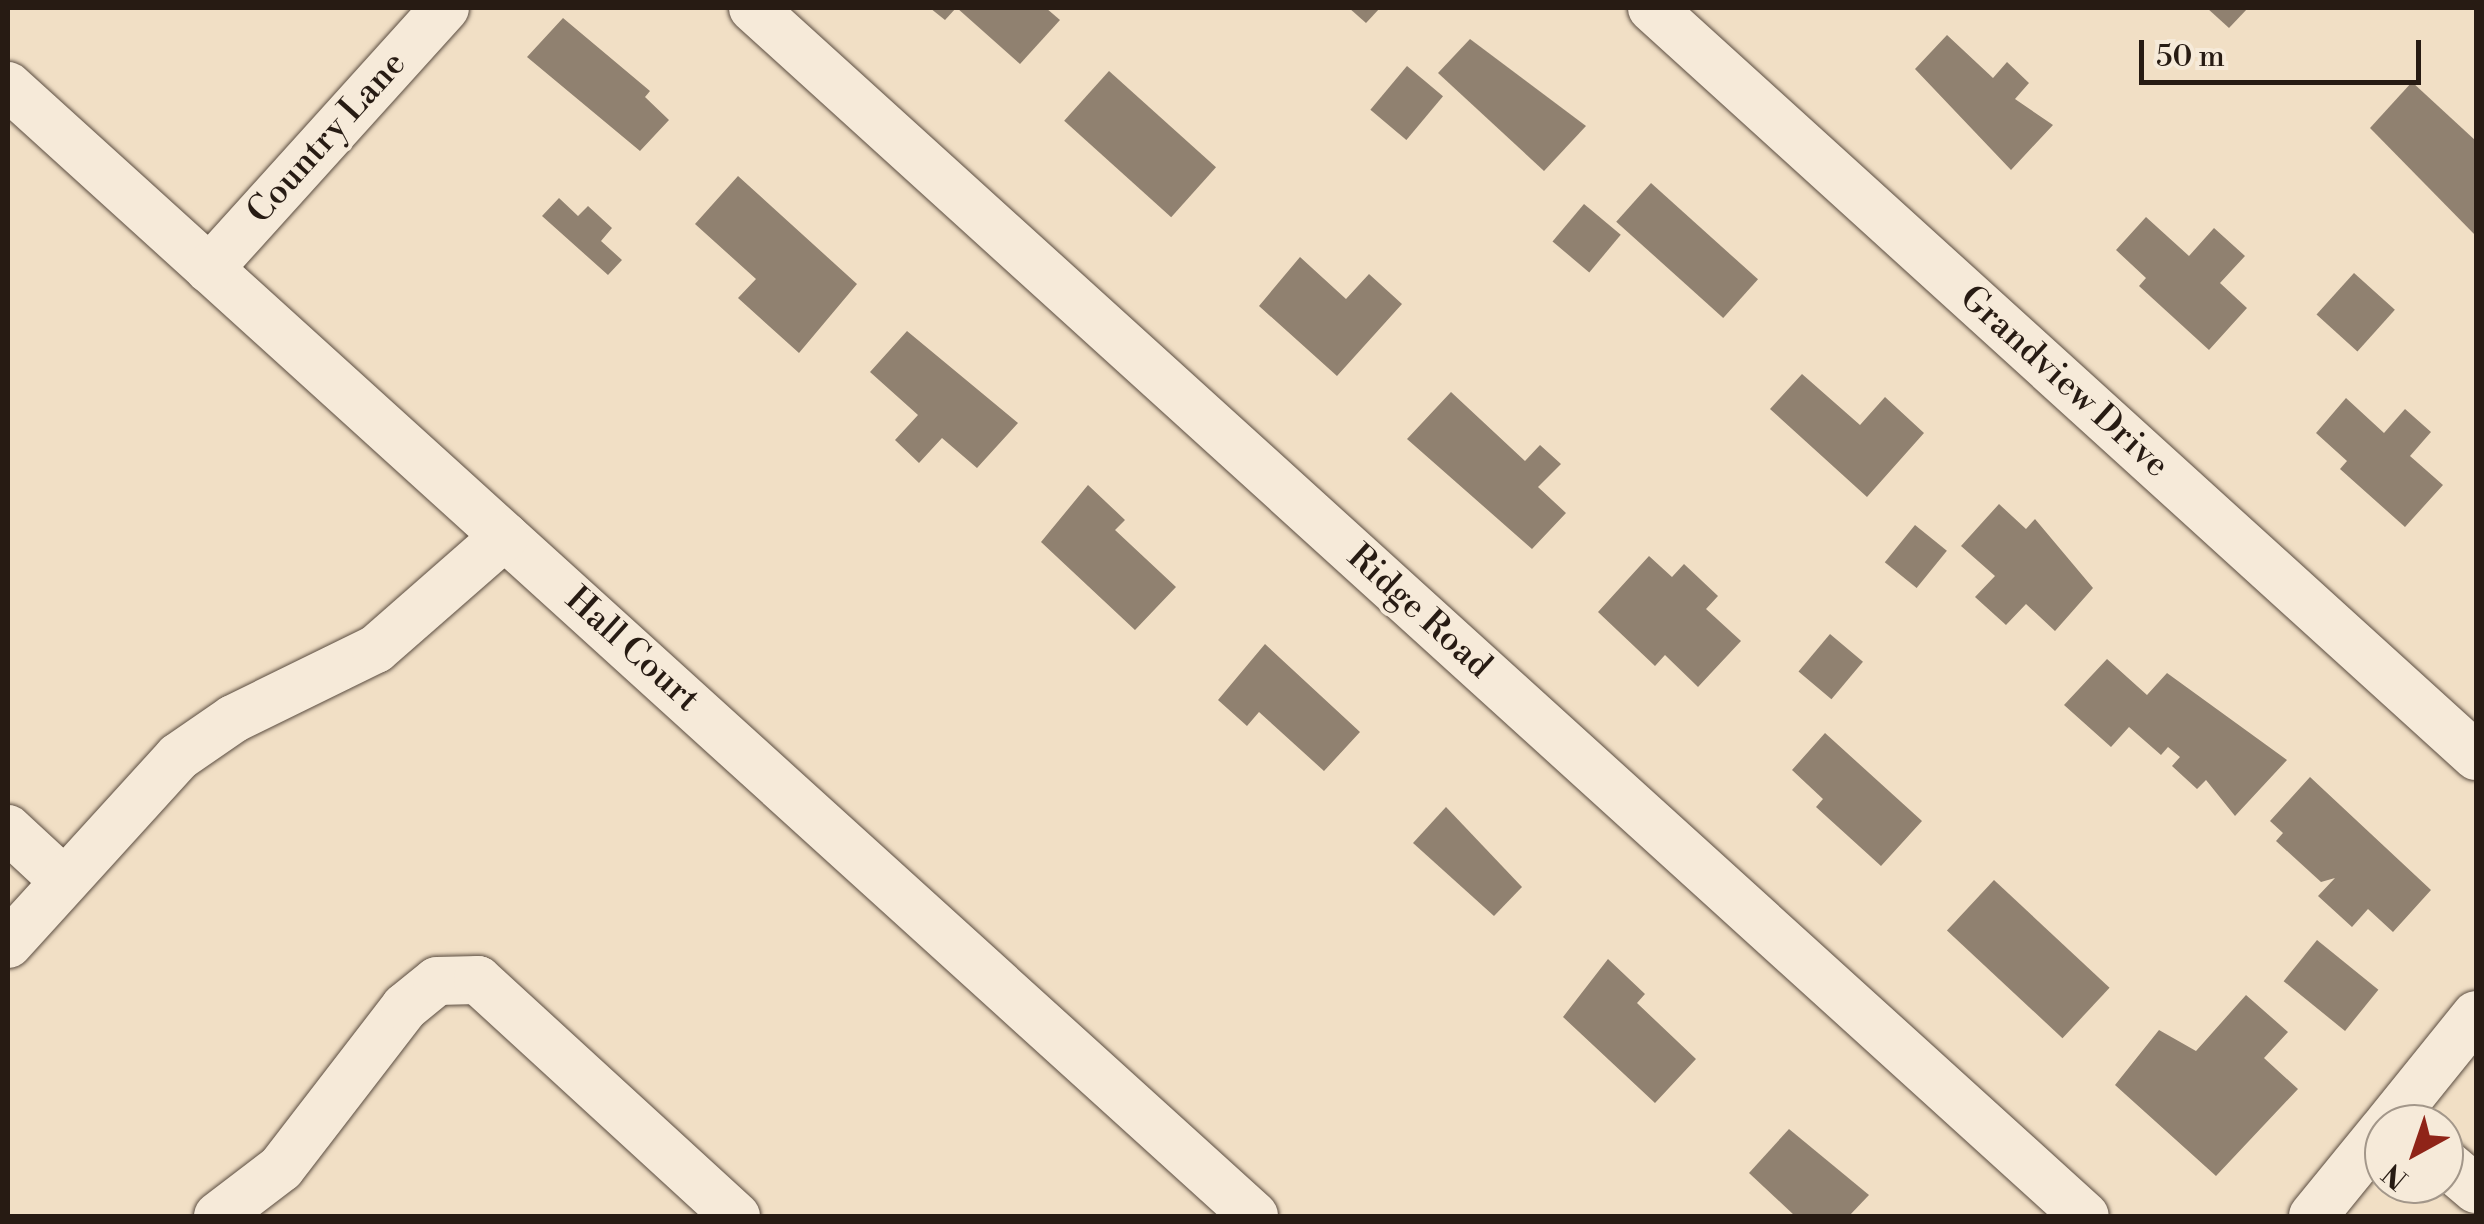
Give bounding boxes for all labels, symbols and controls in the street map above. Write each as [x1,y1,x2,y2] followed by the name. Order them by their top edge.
[2144,20,2426,82] scale bar
[2156,38,2225,76] text: 50 m
[239,43,415,233] street label: Country Lane
[1951,277,2177,487] street label: Grandview Drive
[1338,536,1500,688] street label: Ridge Road
[556,579,708,721] street label: Hall Court
[2364,1104,2464,1204] north arrow
[2376,1155,2415,1196] text: N

